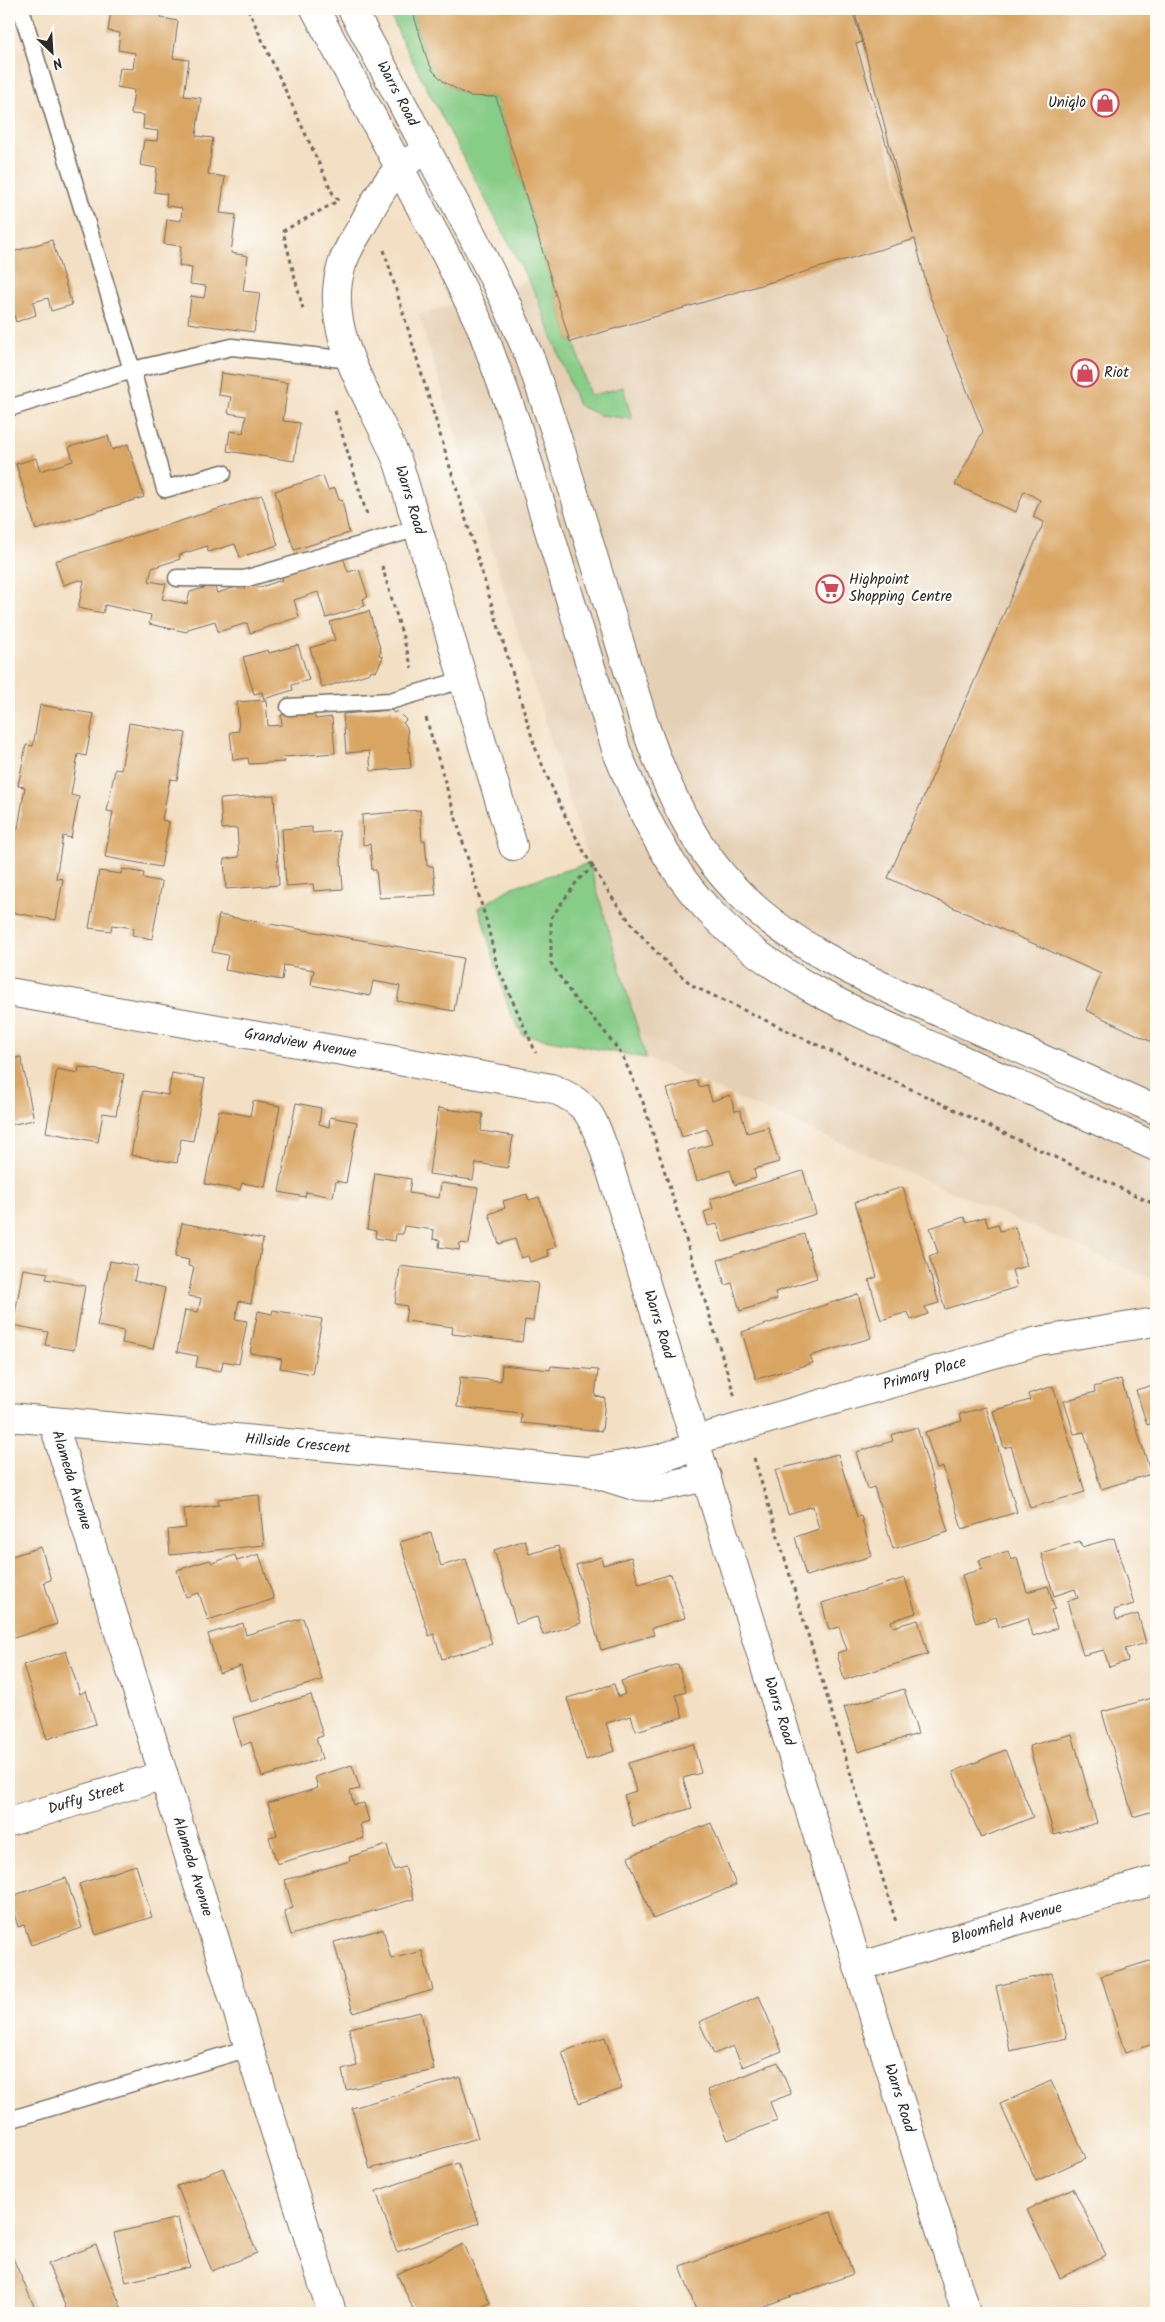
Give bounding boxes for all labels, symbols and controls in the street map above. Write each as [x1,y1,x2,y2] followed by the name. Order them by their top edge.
[28,28,78,78] north arrow
[48,51,66,75] text: N
[370,57,425,131] street label: Warrs Road
[1090,88,1120,118] shop icon: Uniqlo
[1048,91,1086,115] place label: Uniqlo
[1070,358,1100,388] shop icon: Riot
[1104,361,1129,385] place label: Riot
[388,462,431,538] street label: Warrs Road
[849,568,952,609] place label: Highpoint Shopping Centre
[815,574,845,604] supermarket icon: Highpoint Shopping Centre
[242,1022,359,1065] street label: Grandview Avenue
[637,1287,681,1363] street label: Warrs Road
[880,1350,970,1397] street label: Primary Place
[44,1427,98,1533] street label: Alameda Avenue
[244,1427,352,1461] street label: Hillside Crescent
[757,1674,801,1749] street label: Warrs Road
[45,1775,128,1821] street label: Duffy Street
[165,1814,219,1920] street label: Alameda Avenue
[948,1896,1066,1951] street label: Bloomfield Avenue
[877,2060,921,2136] street label: Warrs Road

